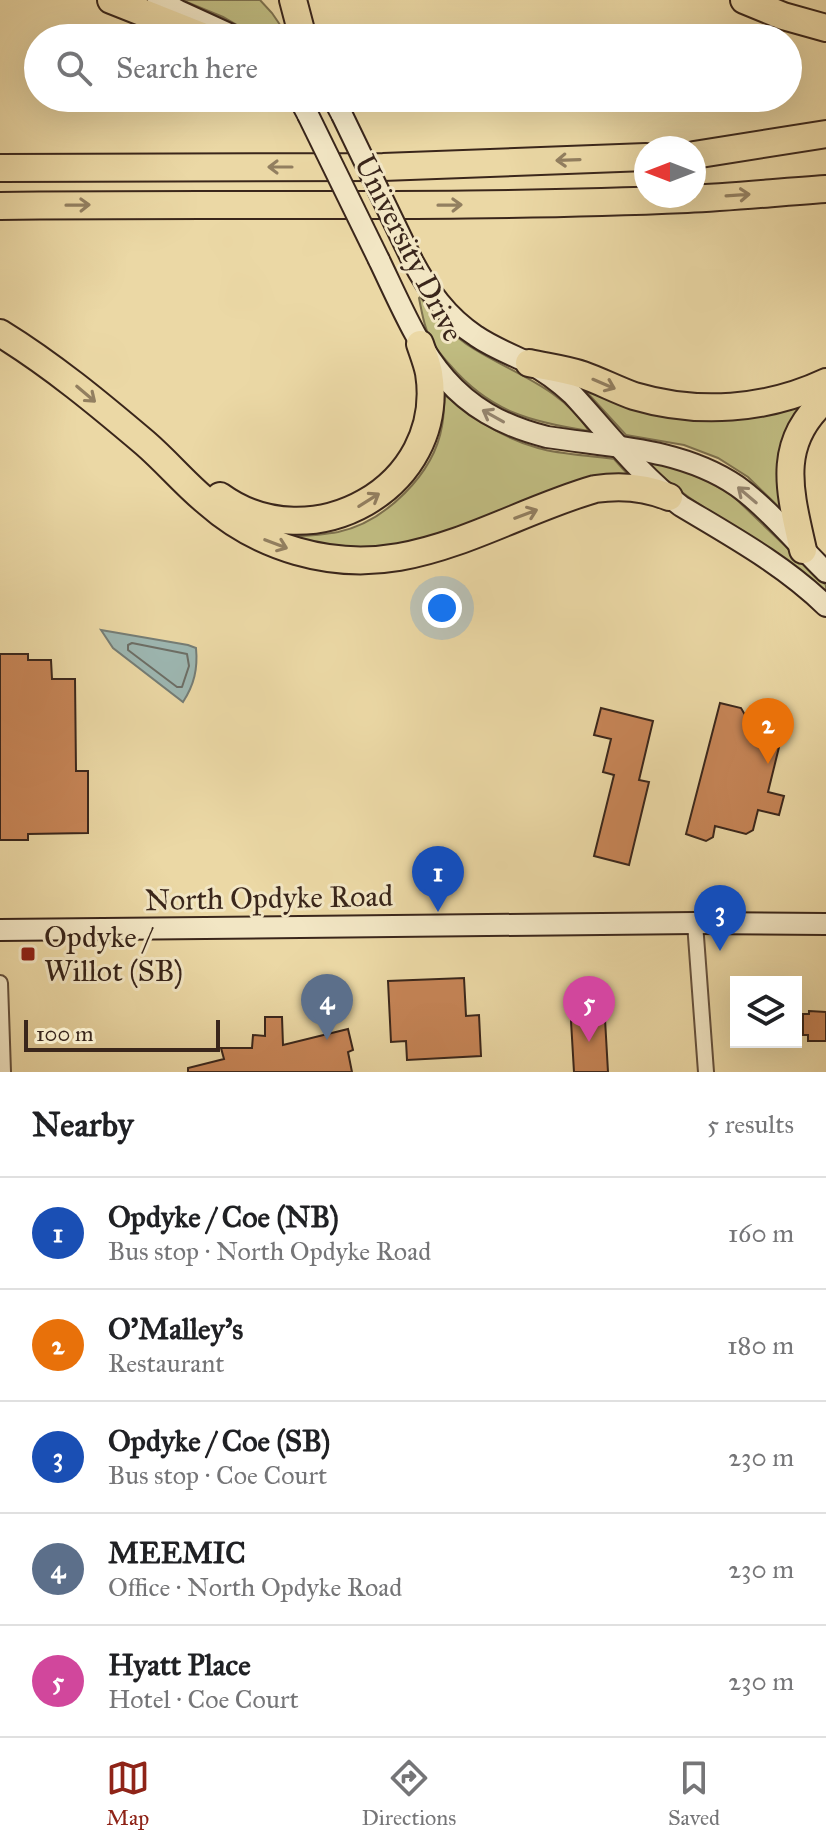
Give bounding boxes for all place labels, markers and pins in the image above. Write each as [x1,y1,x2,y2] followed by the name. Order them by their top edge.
[742,698,794,764] pin: 2
[412,846,464,912] pin: 1
[694,885,746,951] pin: 3
[44,919,183,990] place label: Opdyke / Willot (SB)
[19,945,37,963] marker: Opdyke / Willot (SB)
[301,974,353,1040] pin: 4
[563,976,615,1042] pin: 5

